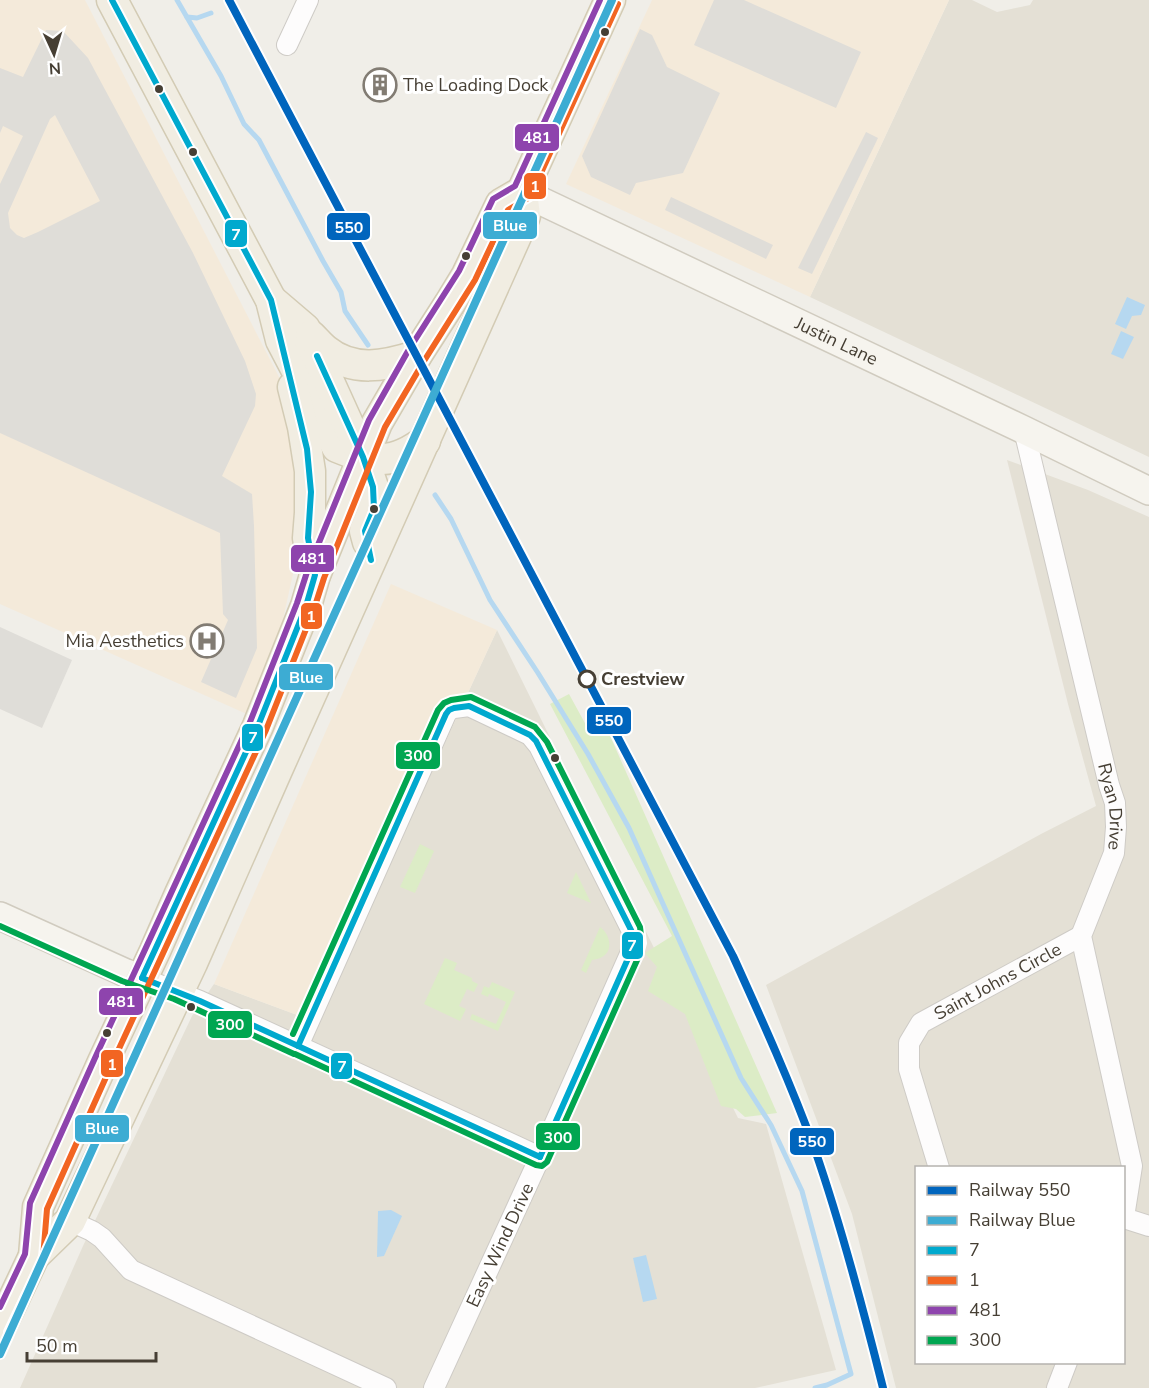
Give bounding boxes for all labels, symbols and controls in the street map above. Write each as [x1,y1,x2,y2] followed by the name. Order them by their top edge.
[24,24,84,84] north arrow
[599,26,611,38] unlabelled marker
[48,57,62,79] text: N
[362,67,398,103] building icon: The Loading Dock
[403,73,549,97] place label: The Loading Dock
[153,83,165,95] unlabelled marker
[514,123,560,152] line badge: 481
[523,127,551,149] text: 481
[187,146,199,158] unlabelled marker
[523,172,547,200] line badge: 1
[530,176,540,198] text: 1
[482,211,538,240] line badge: Blue
[326,212,371,241] line badge: 550
[493,215,527,237] text: Blue
[335,217,363,239] text: 550
[224,219,248,248] line badge: 7
[231,224,241,246] text: 7
[460,250,472,262] unlabelled marker
[790,311,882,371] street label: Justin Lane
[368,503,380,515] unlabelled marker
[290,544,335,573] line badge: 481
[298,548,326,570] text: 481
[300,602,323,630] line badge: 1
[306,606,316,628] text: 1
[189,623,225,659] hospital icon: Mia Aesthetics
[66,629,184,653] place label: Mia Aesthetics
[278,663,334,691] line badge: Blue
[289,667,323,689] text: Blue
[601,667,685,691] place label: Crestview
[578,670,596,688] marker: Crestview
[586,706,632,735] line badge: 550
[595,710,623,732] text: 550
[241,723,264,752] line badge: 7
[248,727,258,749] text: 7
[395,741,441,770] line badge: 300
[404,745,432,767] text: 300
[549,752,561,764] unlabelled marker
[1092,761,1128,851] street label: Ryan Drive
[621,931,644,960] line badge: 7
[627,935,637,957] text: 7
[930,937,1066,1026] street label: Saint Johns Circle
[98,987,144,1016] line badge: 481
[107,991,135,1013] text: 481
[185,1001,197,1013] unlabelled marker
[207,1010,253,1039] line badge: 300
[216,1014,244,1036] text: 300
[101,1027,113,1039] unlabelled marker
[100,1049,124,1078] line badge: 1
[330,1052,353,1080] line badge: 7
[107,1054,117,1076] text: 1
[337,1056,347,1078] text: 7
[74,1114,130,1143] line badge: Blue
[85,1118,119,1140] text: Blue
[535,1122,581,1151] line badge: 300
[544,1127,572,1149] text: 300
[789,1127,835,1156] line badge: 550
[798,1131,826,1153] text: 550
[915,1166,1125,1364] legend
[969,1178,1071,1202] text: Railway 550
[461,1179,539,1311] street label: Easy Wind Drive
[969,1208,1075,1232] text: Railway Blue
[969,1238,980,1262] text: 7
[969,1268,980,1292] text: 1
[969,1298,1001,1322] text: 481
[27,1325,156,1363] scale bar
[969,1328,1001,1352] text: 300
[36,1334,78,1358] text: 50 m

